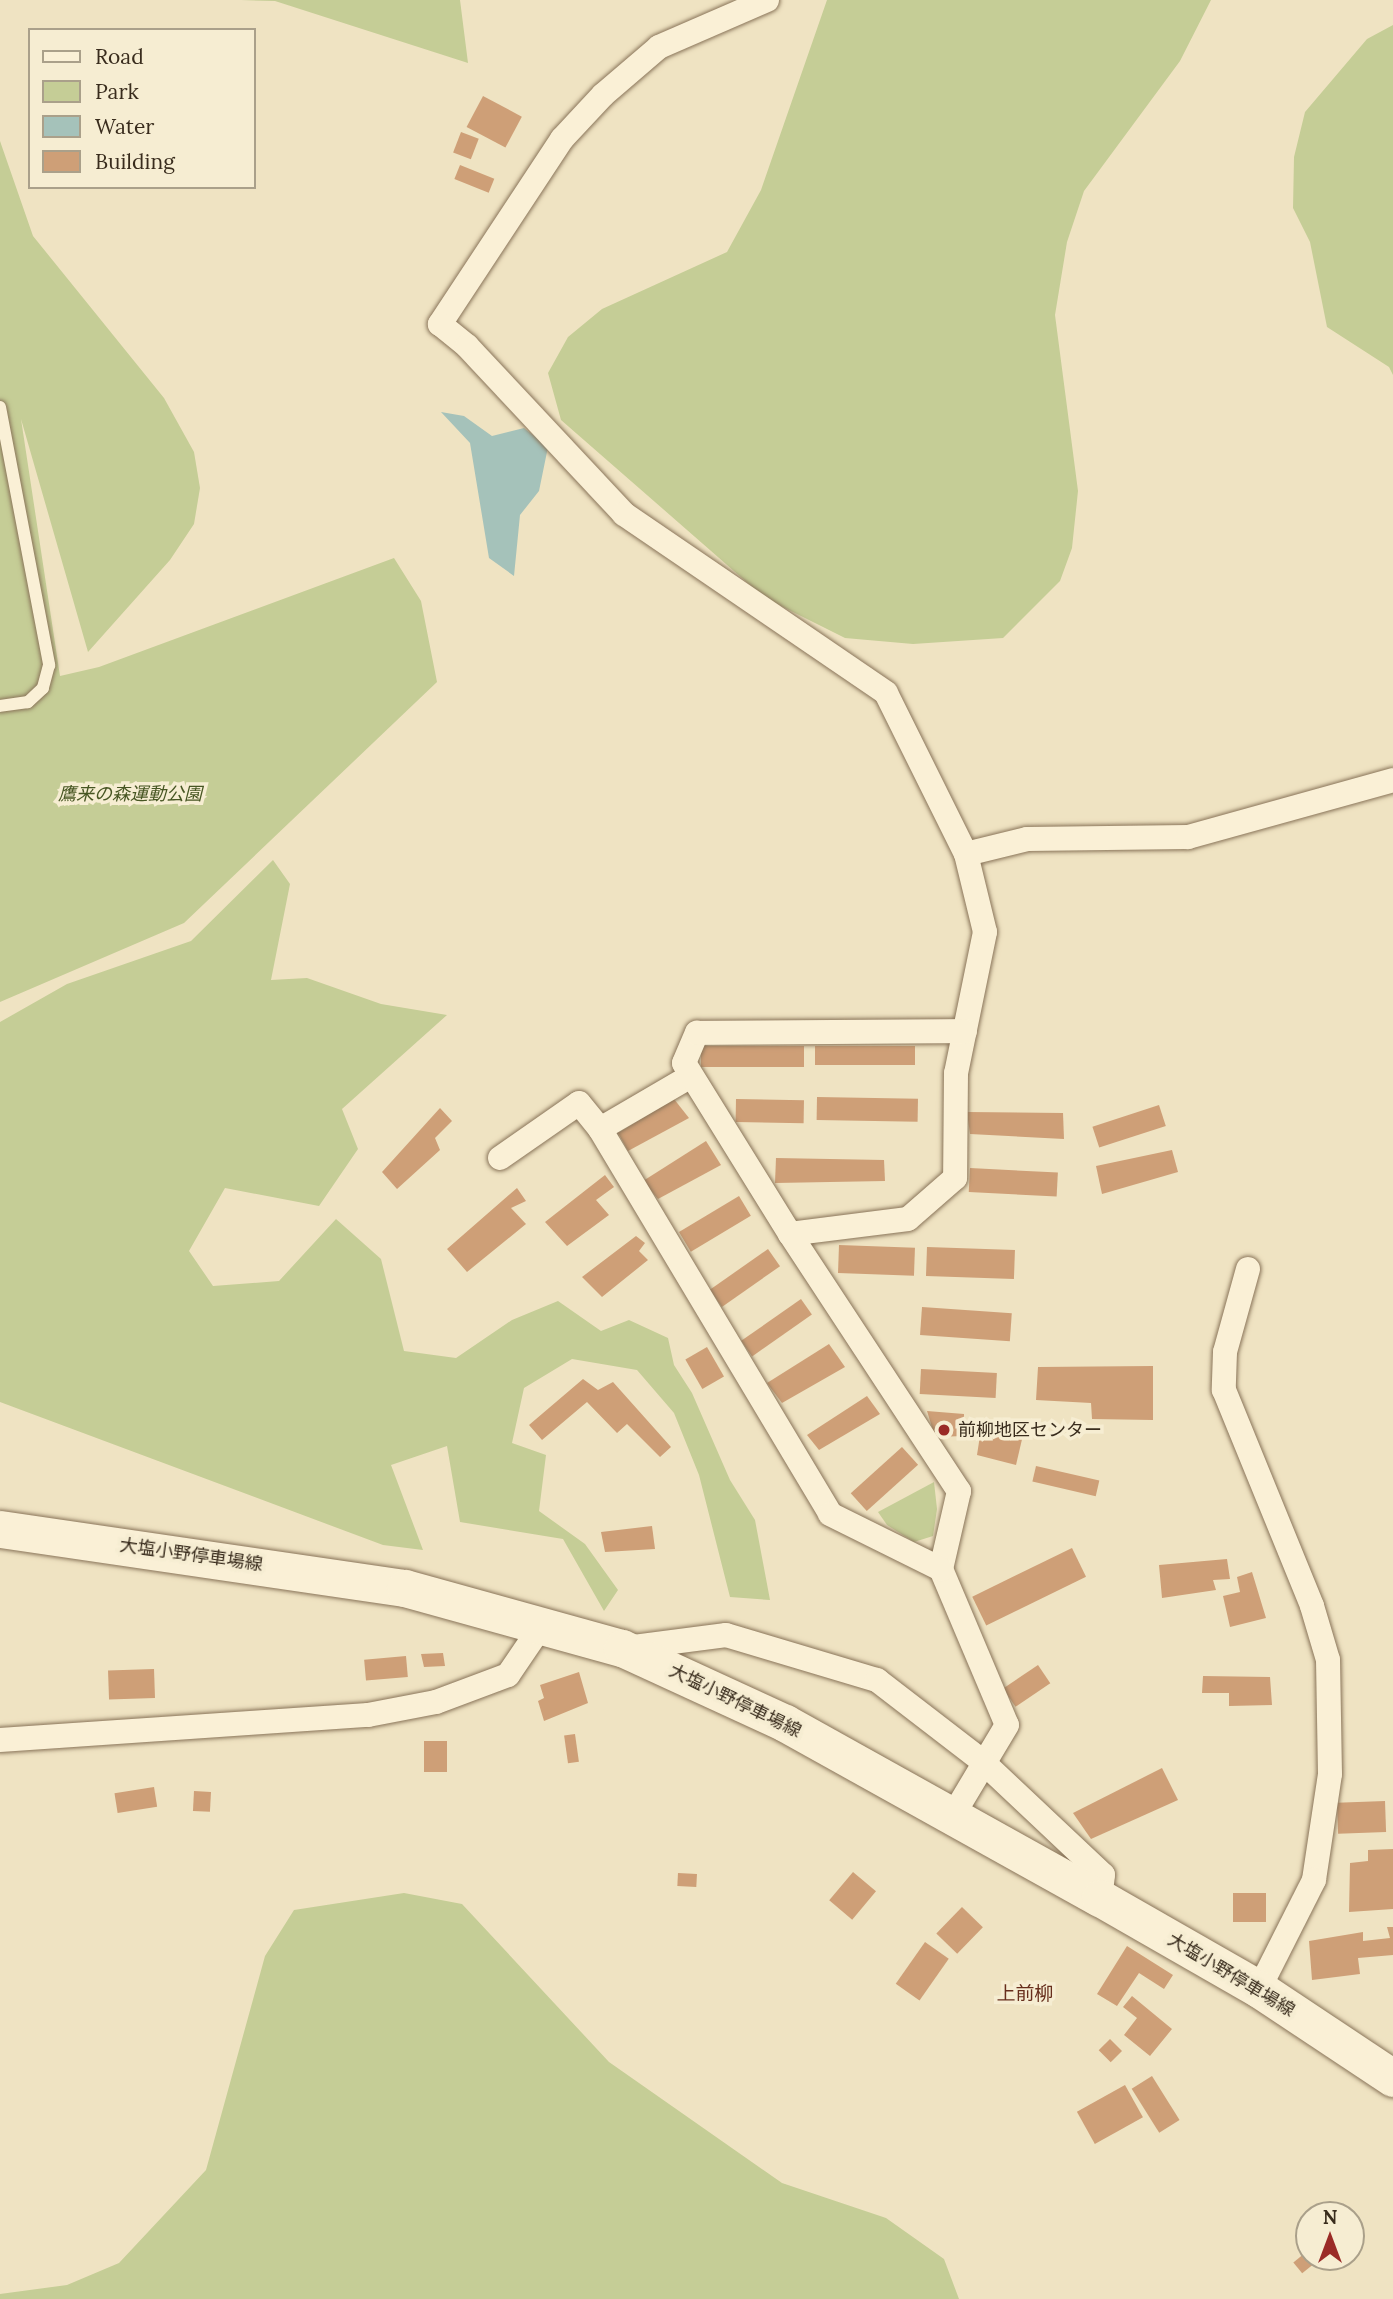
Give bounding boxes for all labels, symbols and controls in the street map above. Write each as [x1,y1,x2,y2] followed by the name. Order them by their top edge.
[28,28,256,189] legend
[95,43,144,70] text: Road
[95,78,139,105] text: Park
[95,113,154,140] text: Water
[95,148,175,175] text: Building
[58,783,202,805] park label: 鷹来の森運動公園
[958,1419,1102,1441] place label: 前柳地区センター
[936,1422,952,1438] marker: 前柳地区センター
[118,1534,264,1576] street label: 大塩小野停車場線
[666,1660,804,1742] street label: 大塩小野停車場線
[1164,1929,1298,2021] street label: 大塩小野停車場線
[997,1983,1053,2005] district label: 上前柳
[1295,2201,1365,2271] north arrow
[1323,2205,1337,2229] text: N

